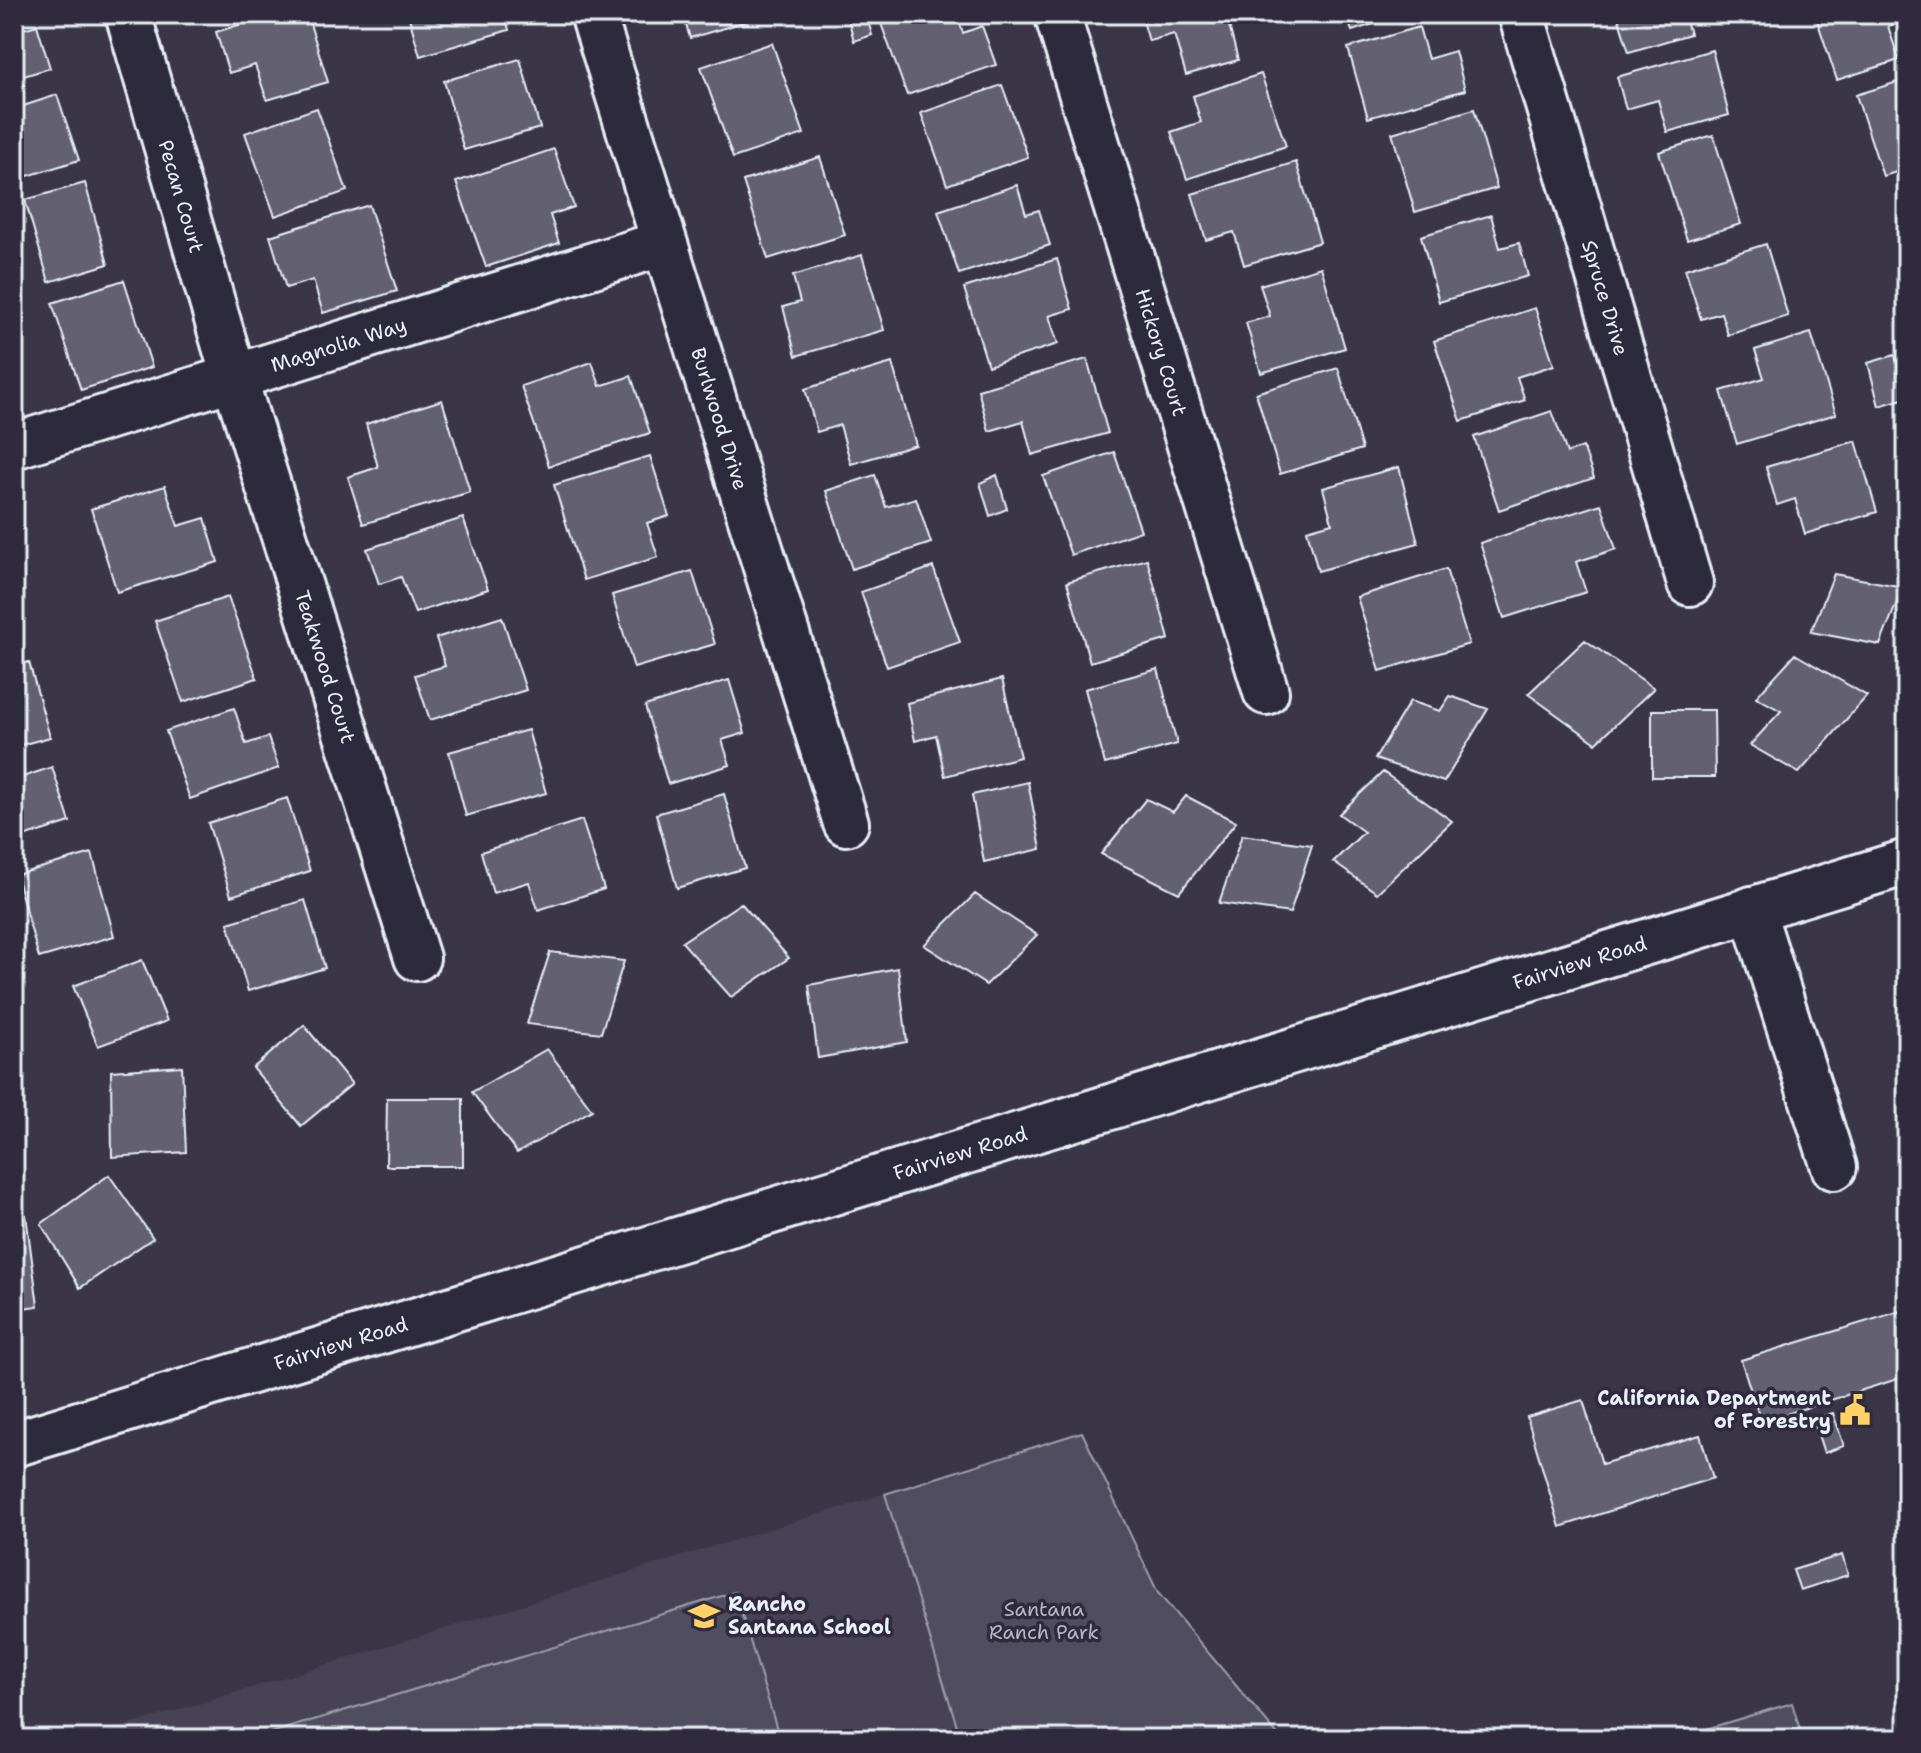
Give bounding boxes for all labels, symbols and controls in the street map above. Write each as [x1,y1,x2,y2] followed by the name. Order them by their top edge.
[153,137,210,256] street label: Pecan Court
[1576,237,1635,359] street label: Spruce Drive
[1129,285,1193,419] street label: Hickory Court
[268,311,409,378] street label: Magnolia Way
[685,344,754,493] street label: Burlwood Drive
[289,587,362,746] street label: Teakwood Court
[1510,930,1650,995] street label: Fairview Road
[890,1120,1031,1186] street label: Fairview Road
[271,1311,411,1376] street label: Fairview Road
[1597,1385,1831,1434] place label: California Department of Forestry
[1838,1393,1872,1427] public building icon: California Department of Forestry
[728,1591,891,1640] place label: Rancho Santana School
[989,1596,1099,1645] park label: Santana Ranch Park
[687,1599,721,1633] school or university icon: Rancho Santana School

